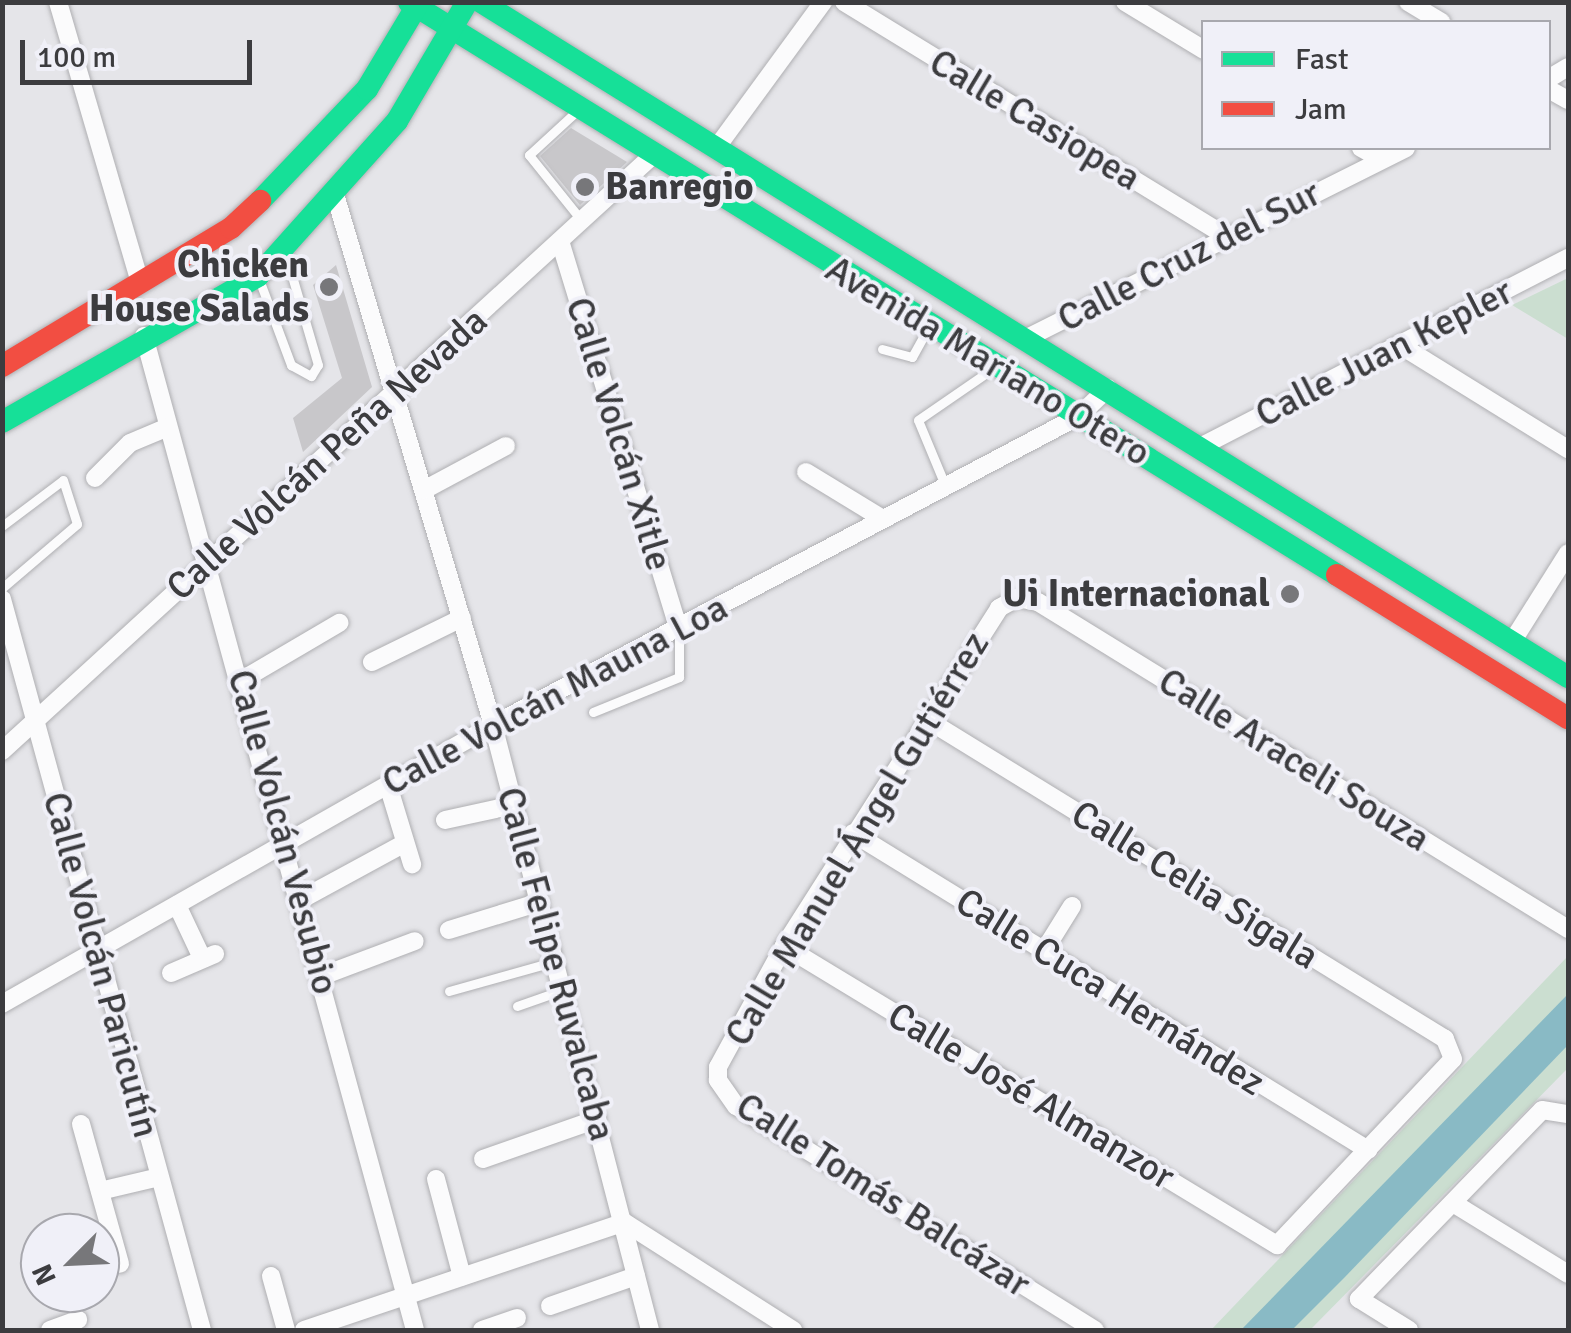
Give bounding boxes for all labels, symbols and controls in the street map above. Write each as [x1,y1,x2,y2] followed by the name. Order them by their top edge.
[25,20,258,82] scale bar
[1201,20,1551,150] legend
[37,39,116,76] text: 100 m
[921,39,1149,201] street label: Calle Casiopea
[1295,41,1348,78] text: Fast
[1295,91,1347,128] text: Jam
[605,164,754,210] place label: Banregio
[1050,170,1328,342] street label: Calle Cruz del Sur
[574,176,596,198] marker: Banregio
[89,242,309,332] place label: Chicken House Salads
[818,246,1158,476] street label: Avenida Mariano Otero
[1248,269,1520,437] street label: Calle Juan Kepler
[318,276,340,298] marker: Chicken House Salads
[556,292,682,576] street label: Calle Volcán Xitle
[157,298,497,610] street label: Calle Volcán Peña Nevada
[1002,571,1270,617] place label: Ui Internacional
[1279,583,1301,605] marker: Ui Internacional
[375,585,735,805] street label: Calle Volcán Mauna Loa
[715,624,999,1054] street label: Calle Manuel Ángel Gutiérrez
[1150,658,1438,862] street label: Calle Araceli Souza
[218,665,348,999] street label: Calle Volcán Vesubio
[487,782,625,1146] street label: Calle Felipe Ruvalcaba
[33,787,169,1143] street label: Calle Volcán Paricutín
[1063,791,1327,979] street label: Calle Celia Sigala
[947,879,1273,1105] street label: Calle Cuca Hernández
[879,992,1183,1200] street label: Calle José Almanzor
[728,1083,1038,1307] street label: Calle Tomás Balcázar
[20,1213,120,1313] north arrow
[25,1259,64,1290] text: N

